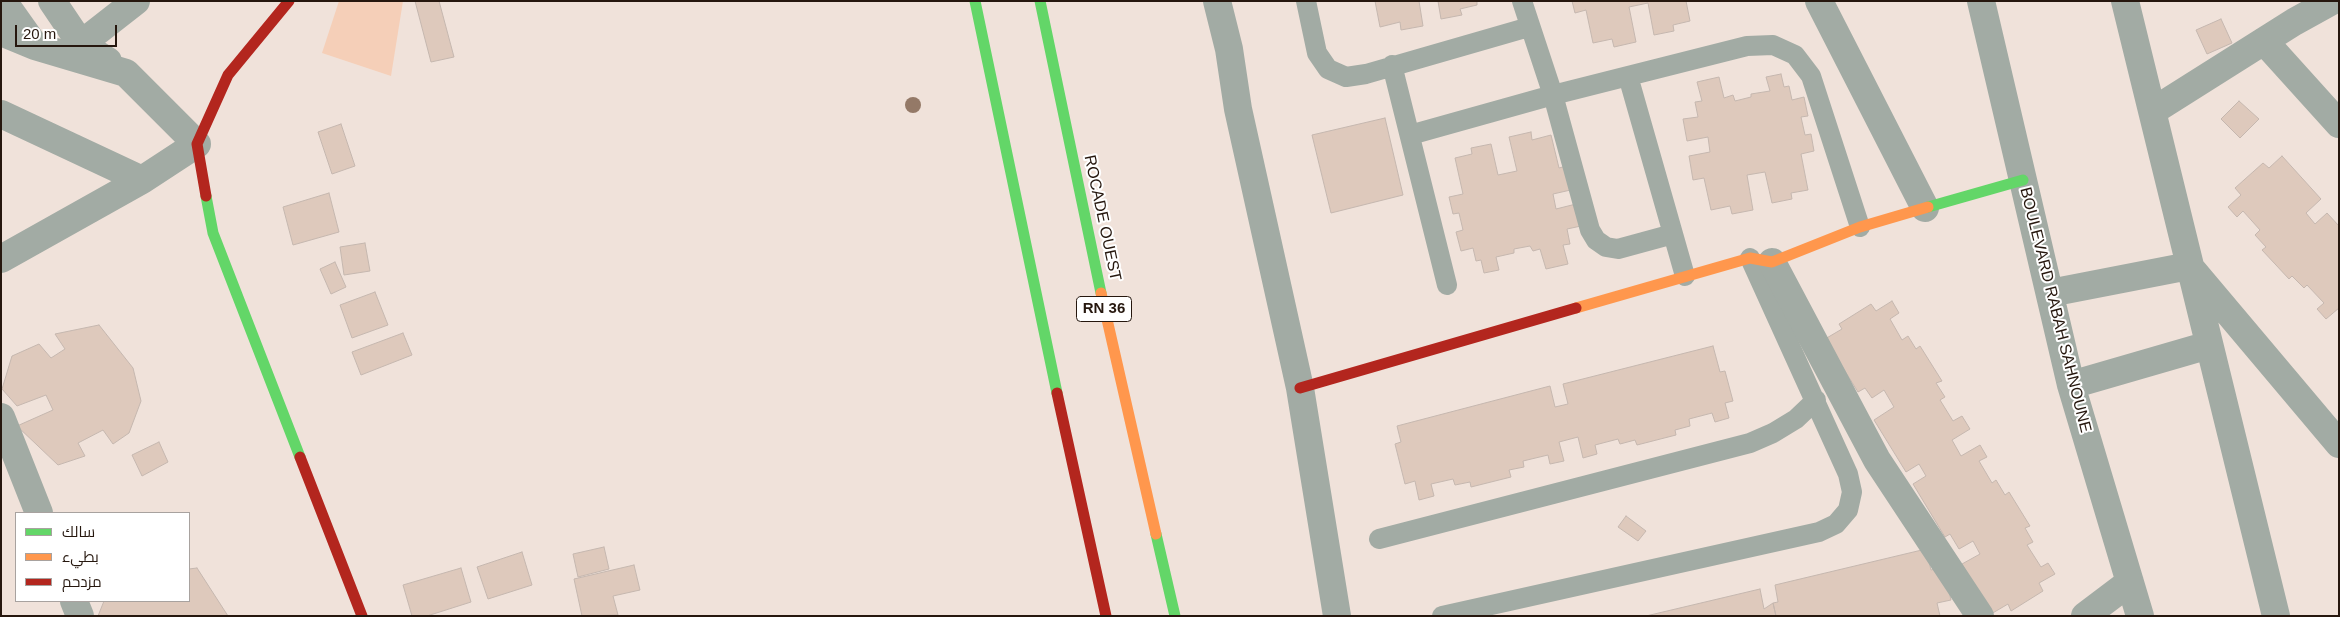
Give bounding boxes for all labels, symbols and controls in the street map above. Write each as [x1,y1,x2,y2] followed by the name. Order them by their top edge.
[18,15,120,47] scale bar
[23,25,56,42] text: 20 m
[1079,153,1125,283] street label: ROCADE OUEST
[2015,185,2095,435] street label: BOULEVARD RABAH SAHNOUNE
[1076,296,1132,322] road number: RN 36
[15,512,190,602] legend
[62,523,95,540] text: سالك
[62,548,99,565] text: بطيء
[62,573,102,590] text: مزدحم

